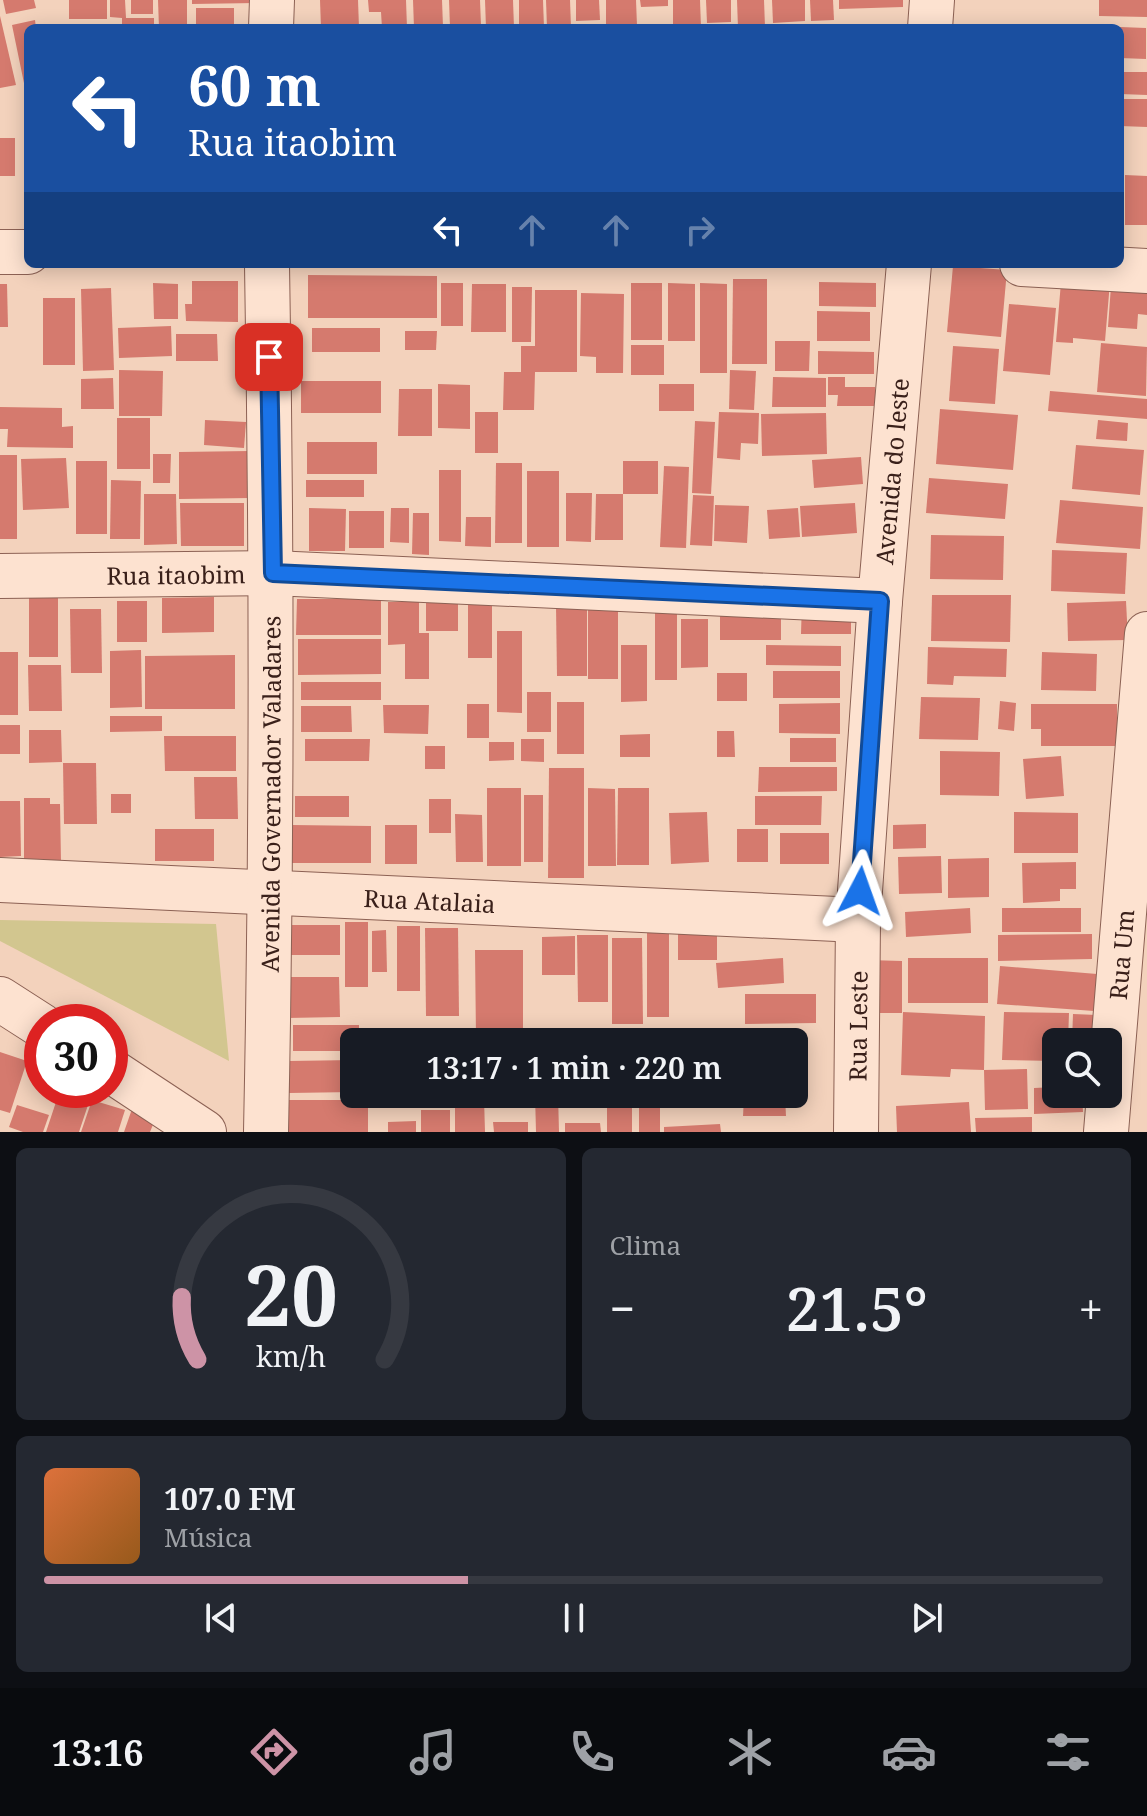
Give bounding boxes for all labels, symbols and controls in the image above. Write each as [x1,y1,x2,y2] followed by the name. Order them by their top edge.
[188,46,321,122] text: 60 m
[56,56,160,160] icon: left
[188,118,397,167] text: Rua itaobim
[426,208,470,252] icon: left
[510,208,554,252] icon: ahead
[594,208,638,252] icon: ahead
[678,208,722,252] icon: right
[235,323,303,391] pin
[247,335,291,379] icon: arrive
[867,377,916,566] street label: Avenida do leste
[106,557,246,591] street label: Rua itaobim
[252,616,287,973] street label: Avenida Governador Valadares
[818,849,902,933] position arrow
[363,880,496,920] street label: Rua Atalaia
[1100,908,1141,1001] street label: Rua Um
[840,971,874,1082] street label: Rua Leste
[24,1004,128,1108] speed limit sign: 30
[1042,1028,1122,1108] map controls
[1042,1028,1122,1108] button: search
[426,1047,722,1088] text: 13:17 · 1 min · 220 m
[610,1227,681,1263] text: Clima
[244,1237,338,1350] text: 20
[786,1267,928,1349] text: 21.5°
[610,1278,635,1338] text: −
[1078,1278,1103,1338] text: +
[256,1336,326,1375] text: km/h
[164,1478,296,1519] text: 107.0 FM
[164,1519,252,1555] text: Música
[199,1596,243,1640] icon: previous
[552,1596,596,1640] icon: pause
[905,1596,949,1640] icon: next
[246,1724,302,1780] icon: directions
[405,1724,461,1780] icon: music
[564,1724,620,1780] icon: phone
[722,1724,778,1780] icon: climate
[881,1724,937,1780] icon: car
[1040,1724,1096,1780] icon: filters
[51,1728,144,1777] text: 13:16

